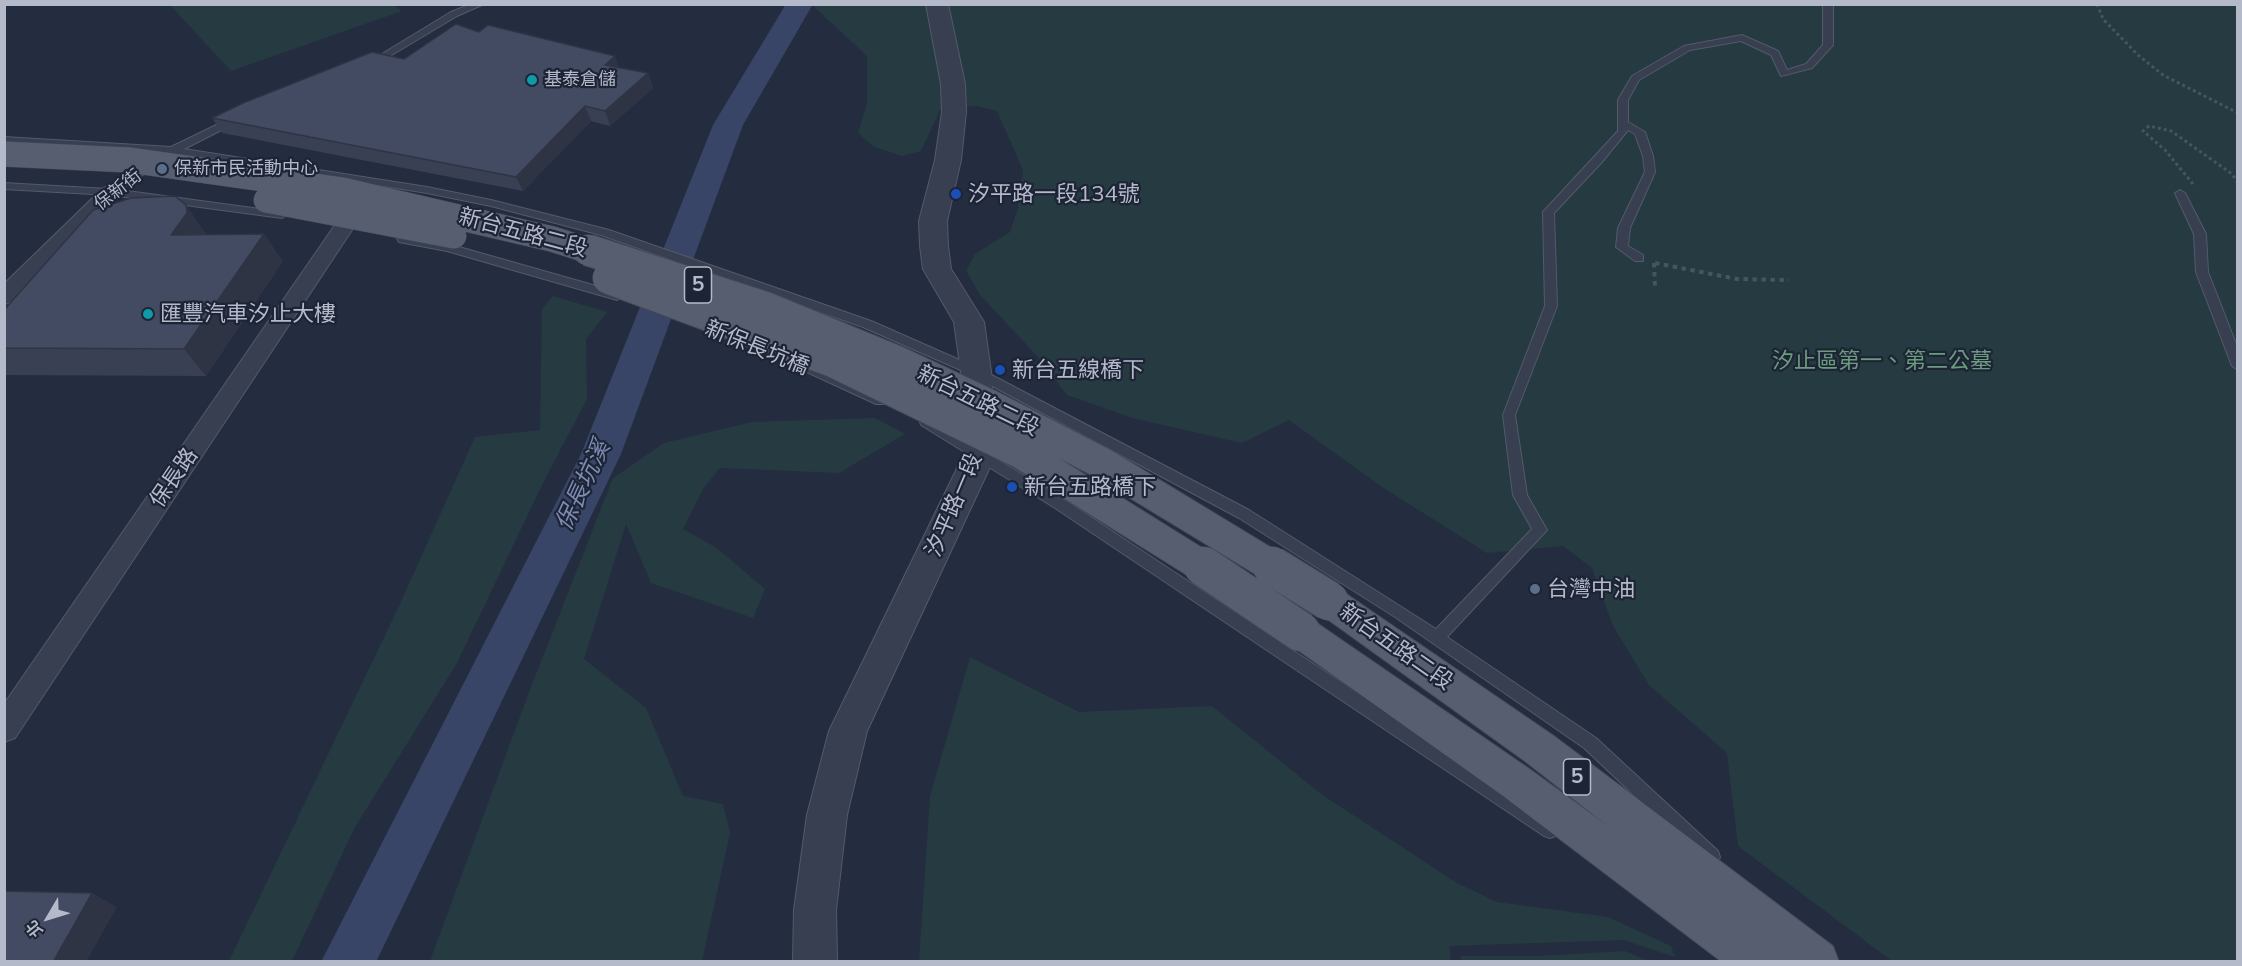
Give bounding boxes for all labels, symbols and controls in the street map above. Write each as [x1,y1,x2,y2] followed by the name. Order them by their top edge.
[544,69,616,91] place label: 基泰倉儲
[525,73,539,87] marker: 基泰倉儲
[174,158,318,180] place label: 保新市民活動中心
[155,162,169,176] marker: 保新市民活動中心
[90,165,146,215] street label: 保新街
[968,181,1140,207] place label: 汐平路一段134號
[949,187,963,201] marker: 汐平路一段134號
[456,203,590,263] street label: 新台五路二段
[684,267,712,303] road number: 5
[160,301,336,327] place label: 匯豐汽車汐止大樓
[141,307,155,321] marker: 匯豐汽車汐止大樓
[701,315,813,381] street label: 新保長坑橋
[1772,348,1992,374] park label: 汐止區第一、第二公墓
[1012,357,1144,383] place label: 新台五線橋下
[913,360,1043,442] street label: 新台五路二段
[993,363,1007,377] marker: 新台五線橋下
[550,436,616,536] water label: 保長坑溪
[145,443,203,513] street label: 保長路
[920,449,988,561] street label: 汐平路一段
[1024,474,1156,500] place label: 新台五路橋下
[1005,480,1019,494] marker: 新台五路橋下
[1547,576,1635,602] place label: 台灣中油
[1528,582,1542,596] marker: 台灣中油
[1334,598,1458,696] street label: 新台五路二段
[1564,759,1590,795] road number: 5
[18,888,78,948] north arrow
[21,917,47,942] text: 北

